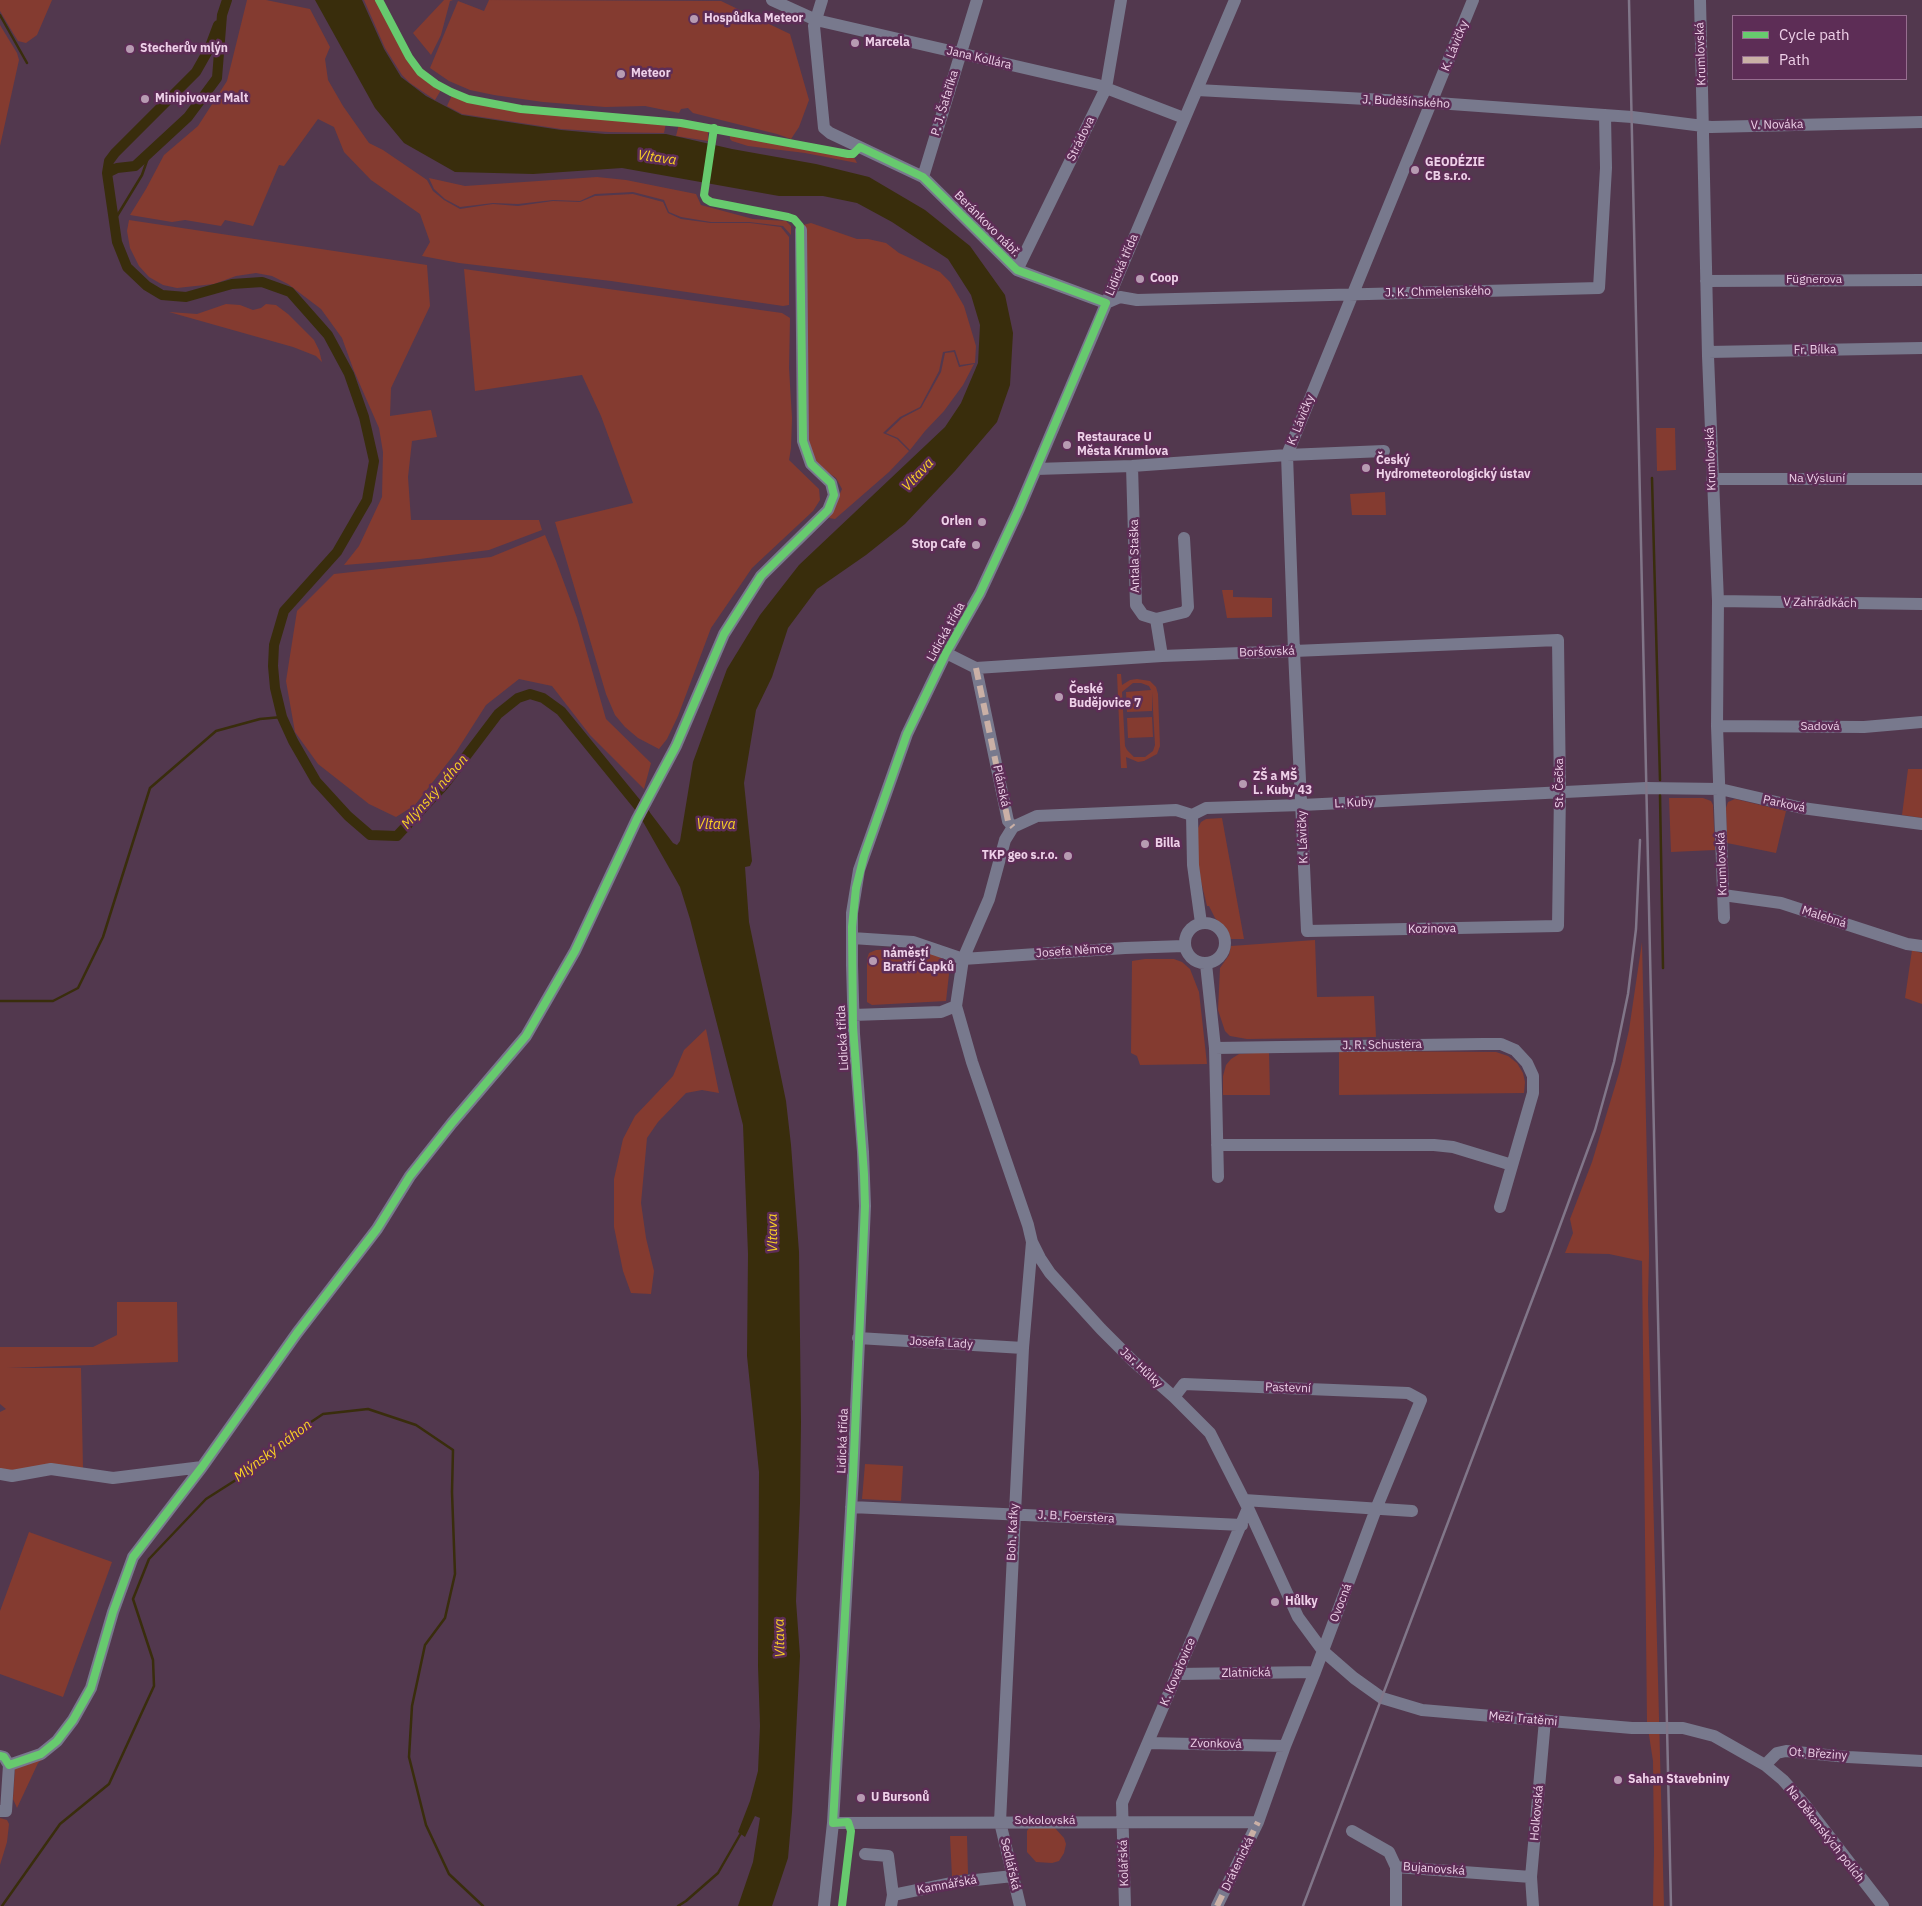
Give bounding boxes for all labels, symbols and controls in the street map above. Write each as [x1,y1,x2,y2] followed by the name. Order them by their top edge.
[704,12,803,26] place label: Hospůdka Meteor
[688,13,700,25] marker: Hospůdka Meteor
[1732,15,1907,80] legend
[1438,19,1472,73] street label: K. Lávičky
[1693,22,1709,86] street label: Krumlovská
[1779,25,1850,44] text: Cycle path
[865,36,910,50] place label: Marcela
[849,37,861,49] marker: Marcela
[140,42,228,56] place label: Stecherův mlýn
[124,43,136,55] marker: Stecherův mlýn
[945,44,1013,72] street label: Jana Kollára
[1779,50,1810,69] text: Path
[631,67,670,81] place label: Meteor
[615,68,627,80] marker: Meteor
[928,68,962,138] street label: P. J. Šafaříka
[155,92,248,106] place label: Minipivovar Malt
[139,93,151,105] marker: Minipivovar Malt
[1362,93,1450,111] street label: J. Buděšínského
[1064,114,1098,164] street label: Strádova
[1751,117,1803,133] street label: V. Nováka
[636,147,678,169] water label: Vltava
[1425,156,1485,184] place label: GEODÉZIE CB s.r.o.
[1409,164,1421,176] marker: GEODÉZIE CB s.r.o.
[951,188,1023,260] street label: Beránkovo nábř.
[1103,232,1141,298] street label: Lidická třída
[1150,272,1179,286] place label: Coop
[1134,273,1146,285] marker: Coop
[1786,273,1842,287] street label: Fügnerova
[1385,284,1491,300] street label: J. K. Chmelenského
[1793,342,1837,358] street label: Fr. Bílka
[1284,393,1318,447] street label: K. Lávičky
[1703,427,1719,491] street label: Krumlovská
[1077,431,1168,459] place label: Restaurace U Města Krumlova
[1061,439,1073,451] marker: Restaurace U Města Krumlova
[1376,454,1531,482] place label: Český Hydrometeorologický ústav
[898,455,938,495] water label: Vltava
[1360,462,1372,474] marker: Český Hydrometeorologický ústav
[1789,472,1845,486] street label: Na Výsluní
[941,515,972,529] place label: Orlen
[976,516,988,528] marker: Orlen
[1127,519,1143,593] street label: Antala Staška
[911,538,966,552] place label: Stop Cafe
[970,539,982,551] marker: Stop Cafe
[1783,595,1857,611] street label: V Zahrádkách
[924,600,968,664] street label: Lidická třída
[1239,644,1295,660] street label: Boršovská
[1069,683,1141,711] place label: České Budějovice 7
[1053,691,1065,703] marker: České Budějovice 7
[1800,720,1840,734] street label: Sadová
[398,751,472,833] water label: Mlýnský náhon
[1553,758,1567,808] street label: St. Čečka
[990,764,1012,808] street label: Plánská
[1253,770,1312,798] place label: ZŠ a MŠ L. Kuby 43
[1237,778,1249,790] marker: ZŠ a MŠ L. Kuby 43
[1762,792,1806,816] street label: Parková
[1334,795,1374,811] street label: L. Kuby
[1295,810,1311,864] street label: K. Lávičky
[696,817,736,833] water label: Vltava
[1714,832,1730,896] street label: Krumlovská
[1155,837,1180,851] place label: Billa
[1139,838,1151,850] marker: Billa
[982,849,1058,863] place label: TKP geo s.r.o.
[1062,850,1074,862] marker: TKP geo s.r.o.
[1800,903,1848,931] street label: Malebná
[1408,921,1456,937] street label: Kozinova
[1035,941,1113,961] street label: Josefa Němce
[883,947,954,975] place label: náměstí Bratří Čapků
[867,955,879,967] marker: náměstí Bratří Čapků
[834,1005,852,1071] street label: Lidická třída
[1342,1037,1422,1053] street label: J. R. Schustera
[764,1213,782,1253] water label: Vltava
[909,1334,973,1352] street label: Josefa Lady
[1117,1345,1165,1391] street label: Jar. Hůlky
[1265,1380,1311,1396] street label: Pastevní
[835,1408,851,1474] street label: Lidická třída
[231,1416,315,1486] water label: Mlýnský náhon
[1004,1503,1022,1561] street label: Boh. Kafky
[1037,1508,1115,1526] street label: J. B. Foerstera
[1327,1582,1355,1624] street label: Ovocná
[1285,1595,1318,1609] place label: Hůlky
[1269,1596,1281,1608] marker: Hůlky
[771,1618,789,1658] water label: Vltava
[1157,1636,1199,1708] street label: K. Kovařovice
[1221,1665,1271,1681] street label: Zlatnická
[1488,1709,1558,1729] street label: Mezi Tratěmi
[1190,1736,1242,1752] street label: Zvonková
[1788,1745,1848,1763] street label: Ot. Březiny
[1628,1773,1729,1787] place label: Sahan Stavebniny
[1612,1774,1624,1786] marker: Sahan Stavebniny
[1783,1783,1867,1885] street label: Na Děkanských polích
[1527,1785,1547,1841] street label: Holkovská
[871,1791,929,1805] place label: U Bursonů
[855,1792,867,1804] marker: U Bursonů
[1015,1814,1075,1828] street label: Sokolovská
[1219,1835,1257,1893] street label: Drátenická
[997,1837,1023,1891] street label: Sedlářská
[1116,1839,1132,1887] street label: Kolářská
[1403,1860,1465,1878] street label: Bujanovská
[916,1873,978,1897] street label: Kamnářská

